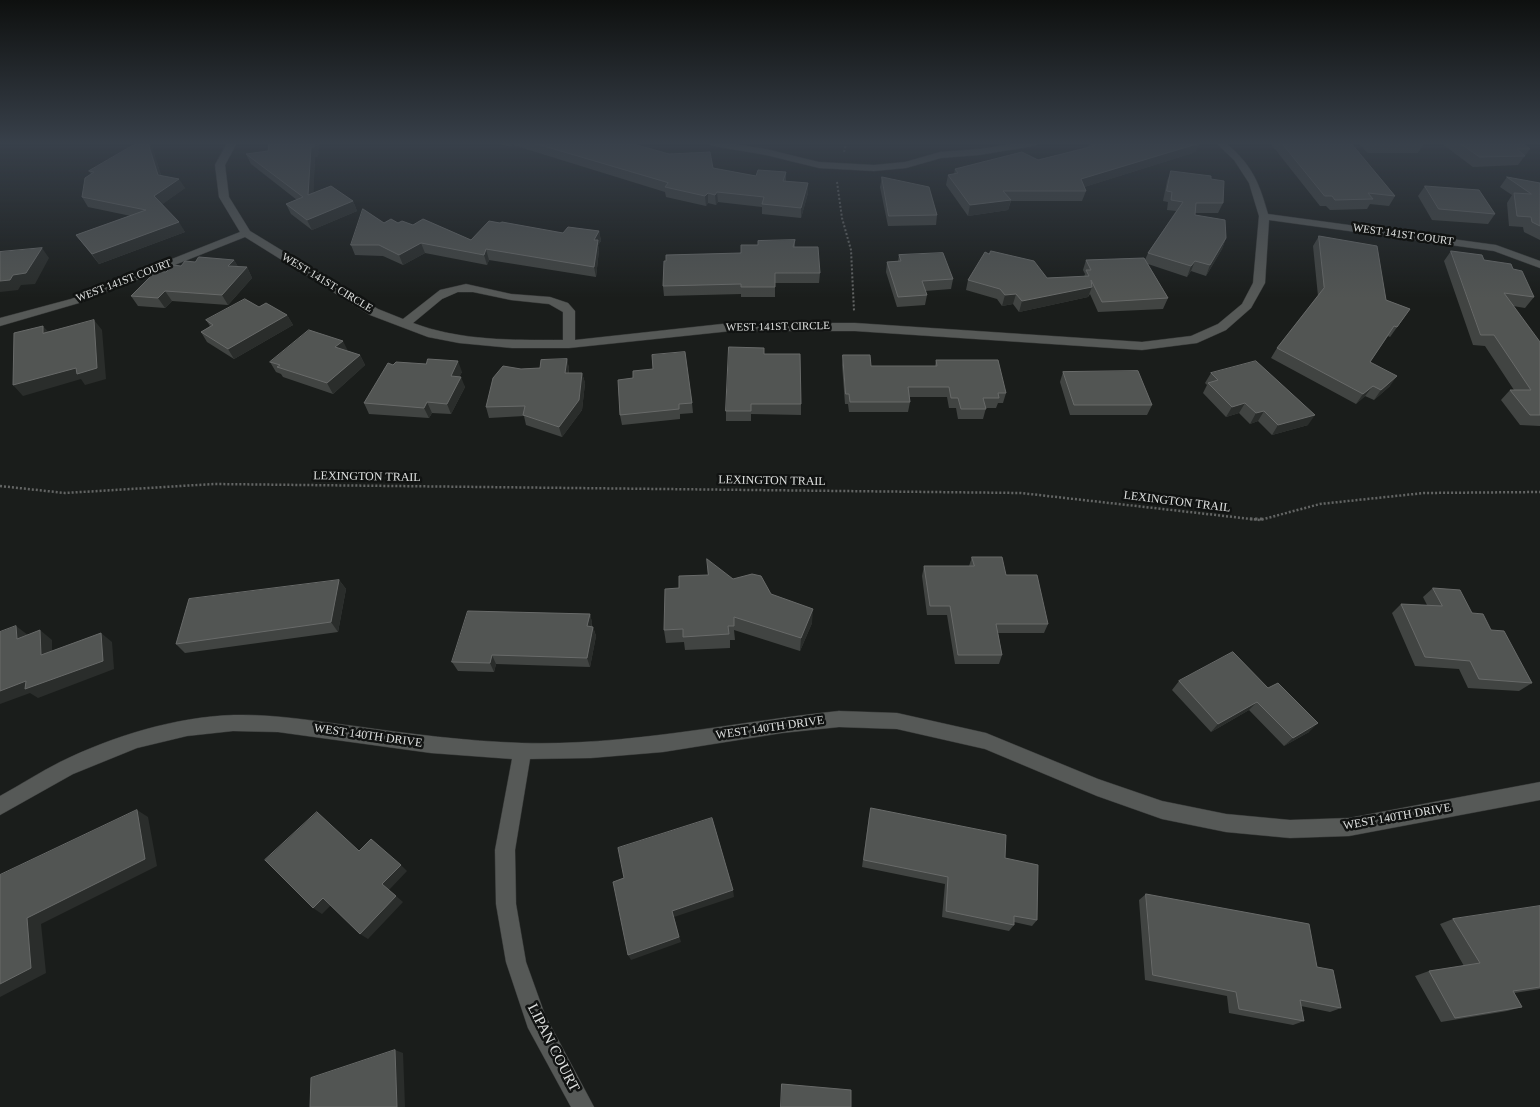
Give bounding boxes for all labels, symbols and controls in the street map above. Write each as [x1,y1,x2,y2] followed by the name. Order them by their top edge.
[1352,221,1454,249] street label: WEST 141ST COURT
[279,251,375,315] street label: WEST 141ST CIRCLE
[74,257,174,305] street label: WEST 141ST COURT
[726,319,830,335] street label: WEST 141ST CIRCLE
[313,469,421,485] street label: LEXINGTON TRAIL
[718,473,826,489] street label: LEXINGTON TRAIL
[1123,488,1231,516] street label: LEXINGTON TRAIL
[715,713,825,743] street label: WEST 140TH DRIVE
[313,721,423,751] street label: WEST 140TH DRIVE
[1342,800,1452,834] street label: WEST 140TH DRIVE
[523,1001,583,1095] street label: LIPAN COURT

